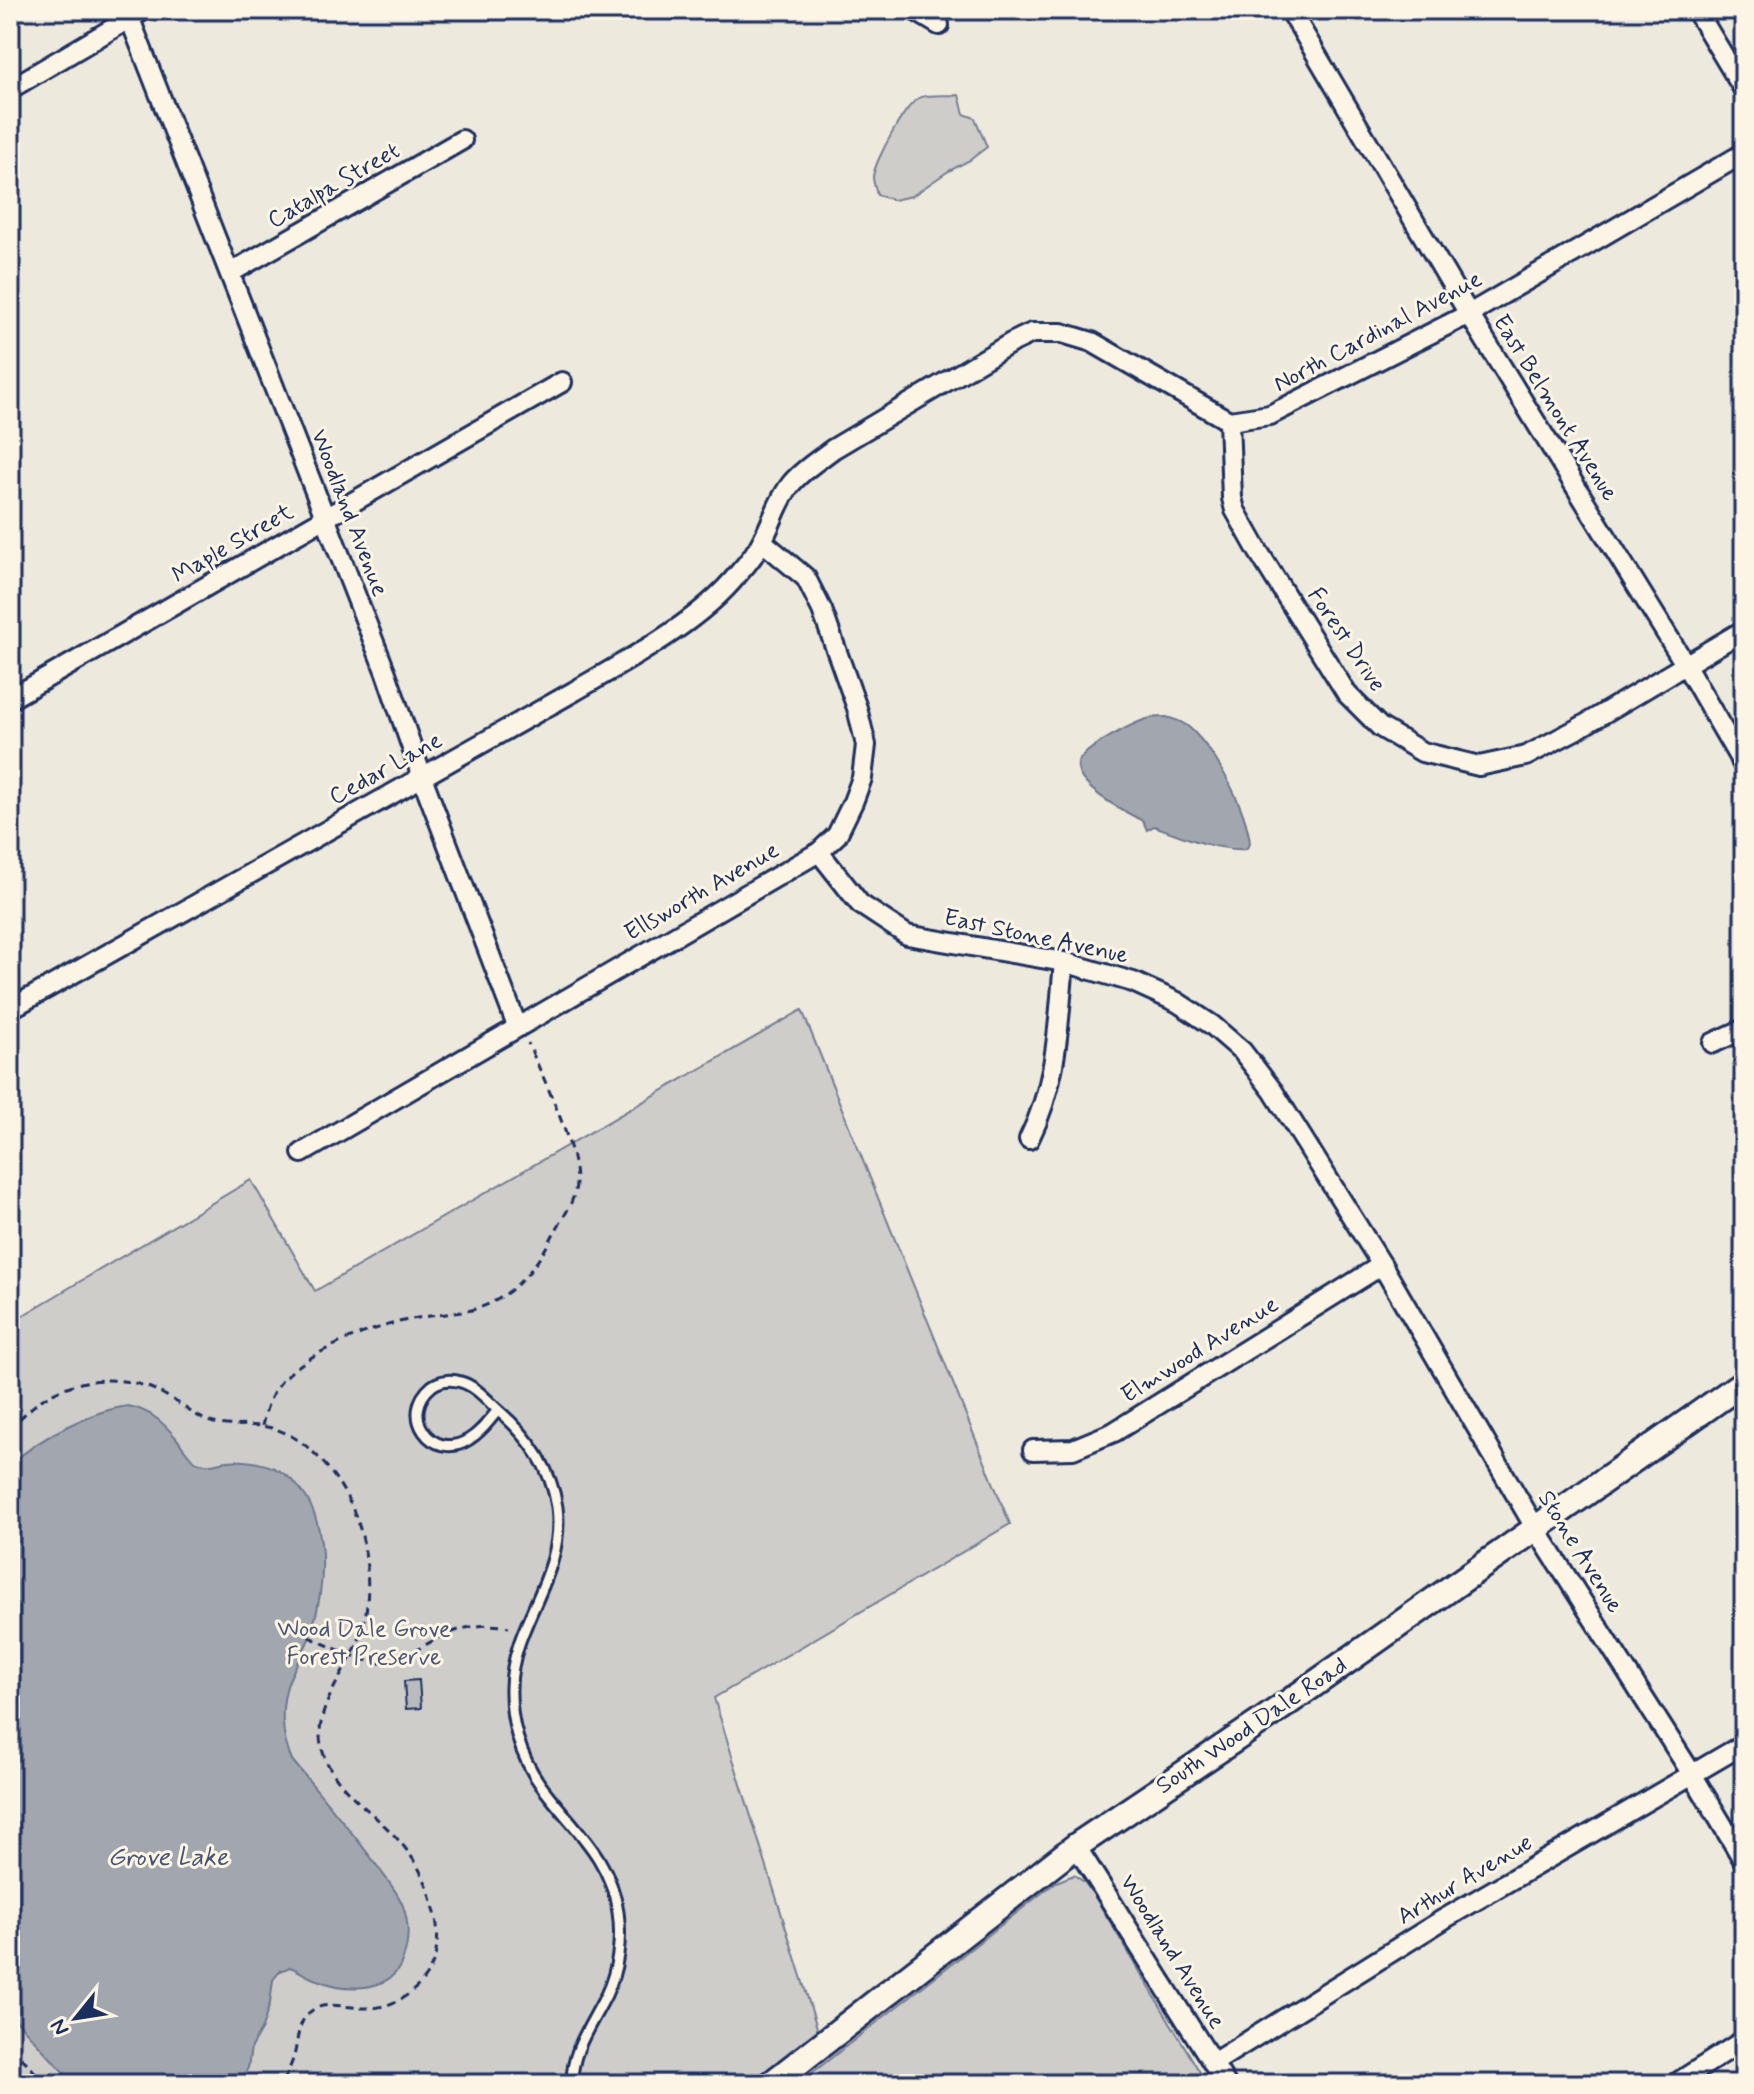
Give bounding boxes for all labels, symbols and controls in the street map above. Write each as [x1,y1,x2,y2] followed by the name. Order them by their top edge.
[262,136,406,236] street label: Catalpa Street
[1268,264,1488,400] street label: North Cardinal Avenue
[1485,309,1625,507] street label: East Belmont Avenue
[303,425,395,601] street label: Woodland Avenue
[167,497,299,591] street label: Maple Street
[1300,582,1392,698] street label: Forest Drive
[324,725,448,813] street label: Cedar Lane
[619,835,785,949] street label: Ellsworth Avenue
[941,902,1131,972] street label: East Stone Avenue
[1116,1289,1285,1411] street label: Elmwood Avenue
[1530,1485,1630,1619] street label: Stone Avenue
[277,1614,451,1673] park label: Wood Dale Grove Forest Preserve
[1150,1650,1354,1802] street label: South Wood Dale Road
[1392,1827,1538,1933] street label: Arthur Avenue
[108,1841,229,1875] water label: Grove Lake
[1112,1869,1232,2035] street label: Woodland Avenue
[36,1978,116,2058] north arrow
[45,2014,76,2040] text: N

